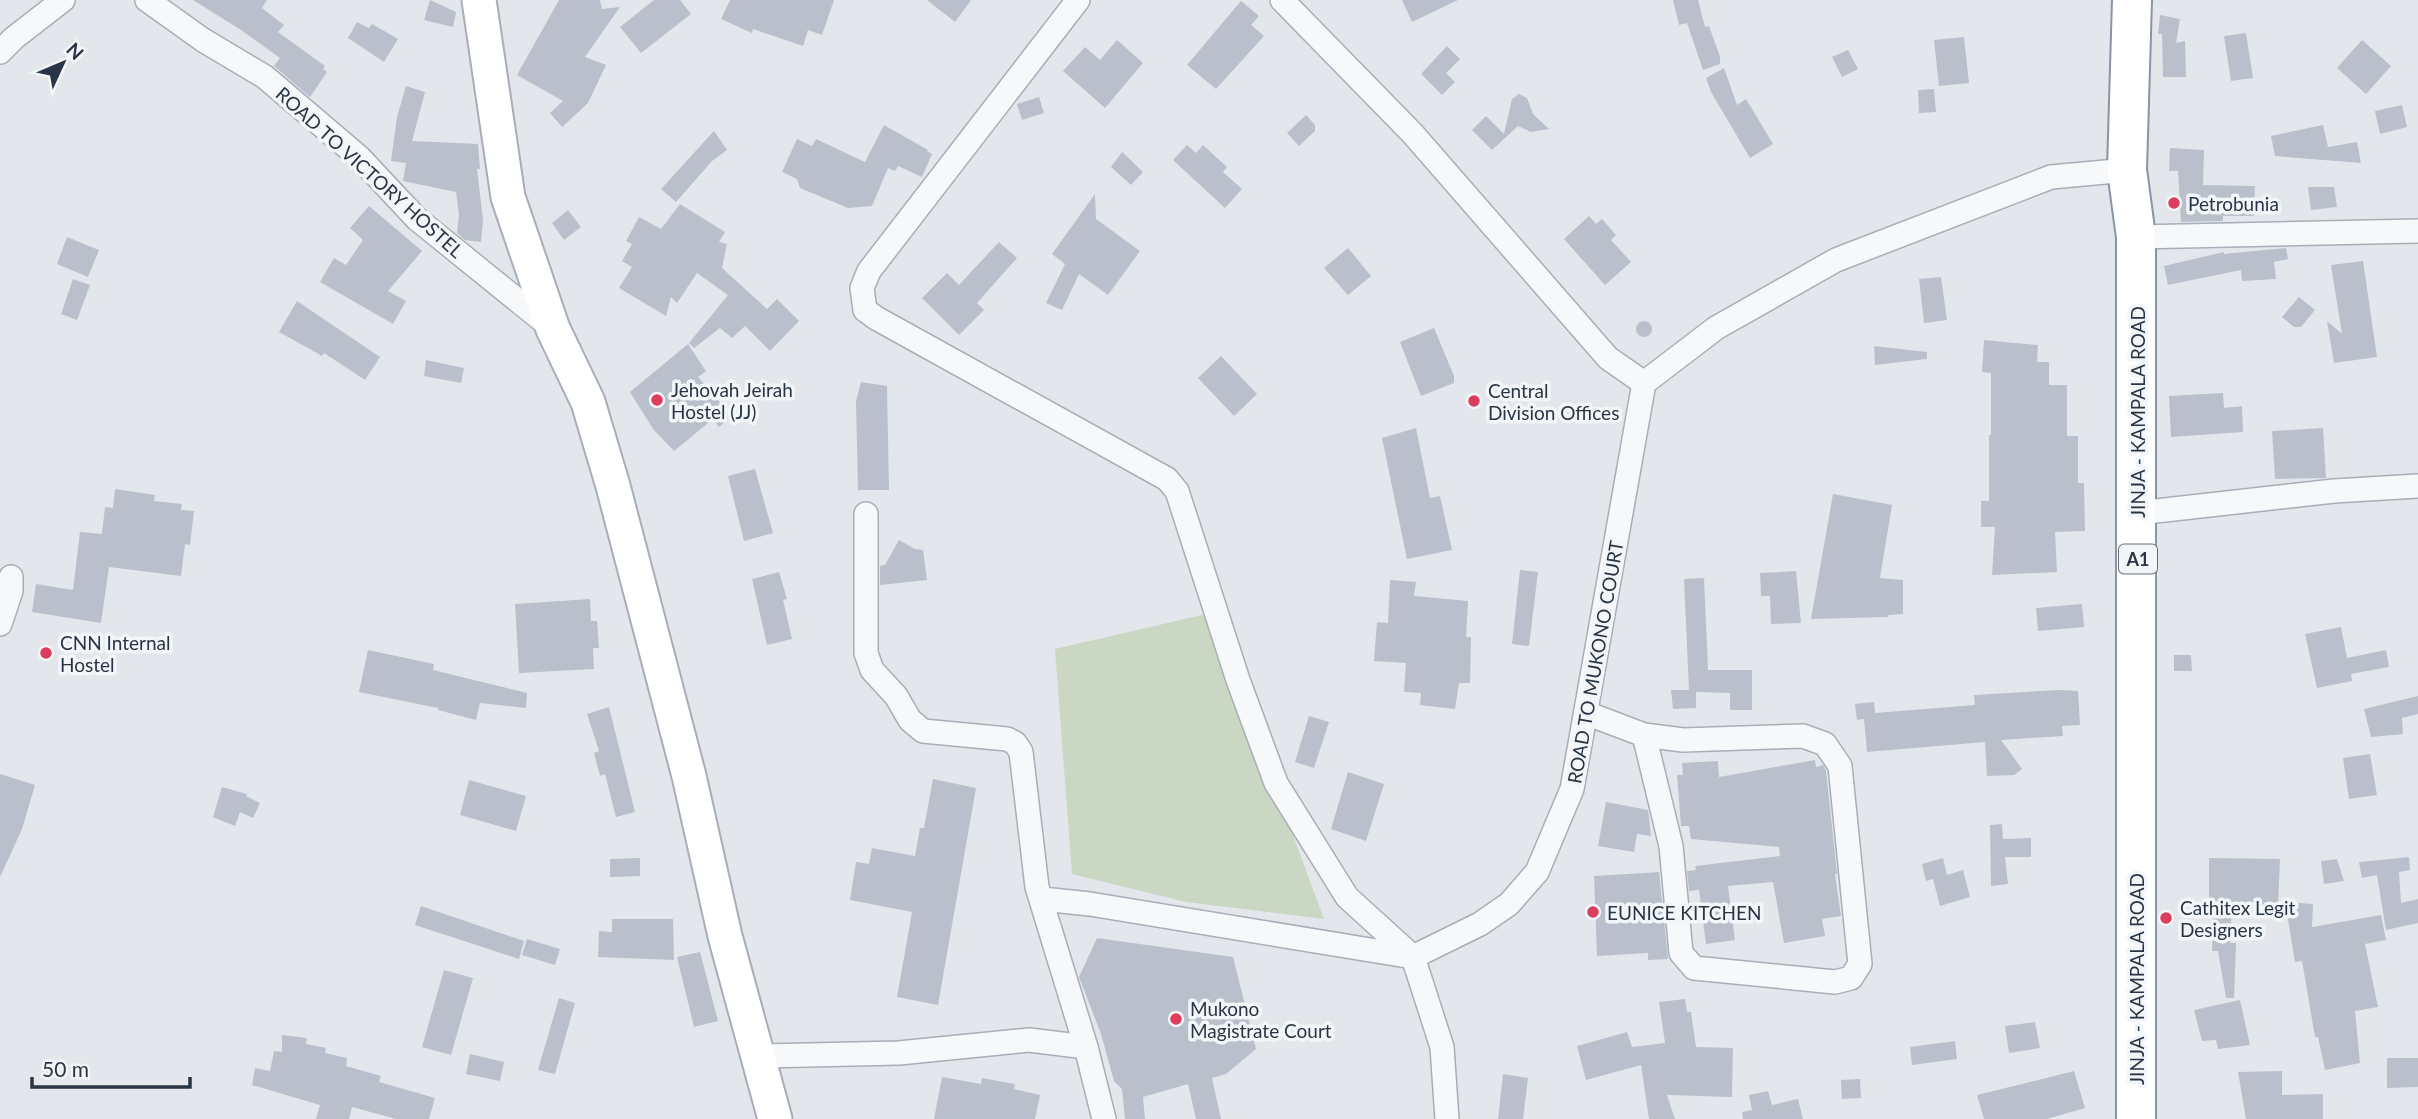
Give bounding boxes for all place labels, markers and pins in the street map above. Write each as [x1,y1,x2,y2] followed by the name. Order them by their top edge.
[2188,192,2279,215] place label: Petrobunia
[2166,195,2182,211] marker: Petrobunia
[671,378,793,423] place label: Jehovah Jeirah Hostel (JJ)
[1488,379,1619,424] place label: Central Division Offices
[649,392,665,408] marker: Jehovah Jeirah Hostel (JJ)
[1466,393,1482,409] marker: Central Division Offices
[60,631,170,676] place label: CNN Internal Hostel
[38,645,54,661] marker: CNN Internal Hostel
[2180,896,2296,941] place label: Cathitex Legit Designers
[1607,901,1762,924] place label: EUNICE KITCHEN
[1585,904,1601,920] marker: EUNICE KITCHEN
[2158,910,2174,926] marker: Cathitex Legit Designers
[1190,997,1332,1042] place label: Mukono Magistrate Court
[1168,1011,1184,1027] marker: Mukono Magistrate Court

